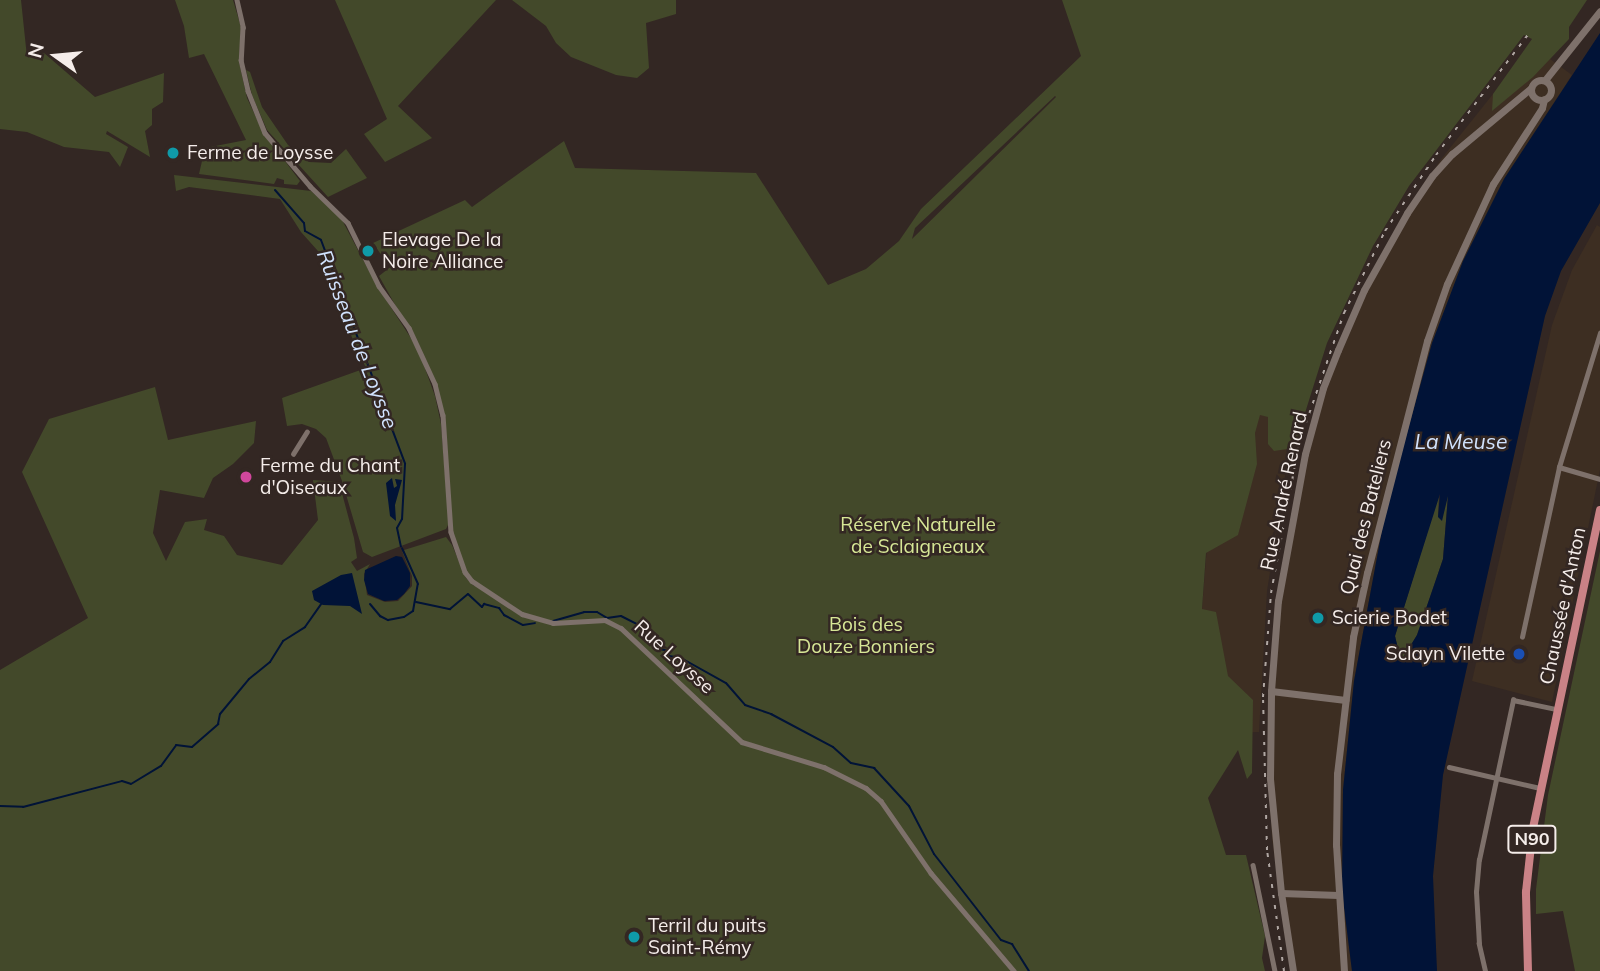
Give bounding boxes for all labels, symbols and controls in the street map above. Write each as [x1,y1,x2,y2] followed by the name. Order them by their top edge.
[21,21,91,91] north arrow
[22,41,49,61] text: N
[187,142,333,164] place label: Ferme de Loysse
[165,145,181,161] marker: Ferme de Loysse
[382,229,503,273] place label: Elevage De la Noire Alliance
[360,243,376,259] marker: Elevage De la Noire Alliance
[312,246,404,432] water label: Ruisseau de Loysse
[1256,409,1312,573] street label: Rue André Renard
[1415,428,1507,454] water label: La Meuse
[1336,437,1396,597] street label: Quai des Bateliers
[260,455,400,499] place label: Ferme du Chant d'Oiseaux
[238,469,254,485] marker: Ferme du Chant d'Oiseaux
[840,514,996,558] park label: Réserve Naturelle de Sclaigneaux
[1535,525,1591,687] street label: Chaussée d'Anton
[1332,607,1447,629] place label: Scierie Bodet
[1310,610,1326,626] marker: Scierie Bodet
[797,614,935,658] park label: Bois des Douze Bonniers
[629,615,719,699] street label: Rue Loysse
[1386,643,1505,665] place label: Sclayn Vilette
[1511,646,1527,662] marker: Sclayn Vilette
[1506,824,1558,854] road number: N90
[648,915,766,959] place label: Terril du puits Saint-Rémy
[626,929,642,945] marker: Terril du puits Saint-Rémy

